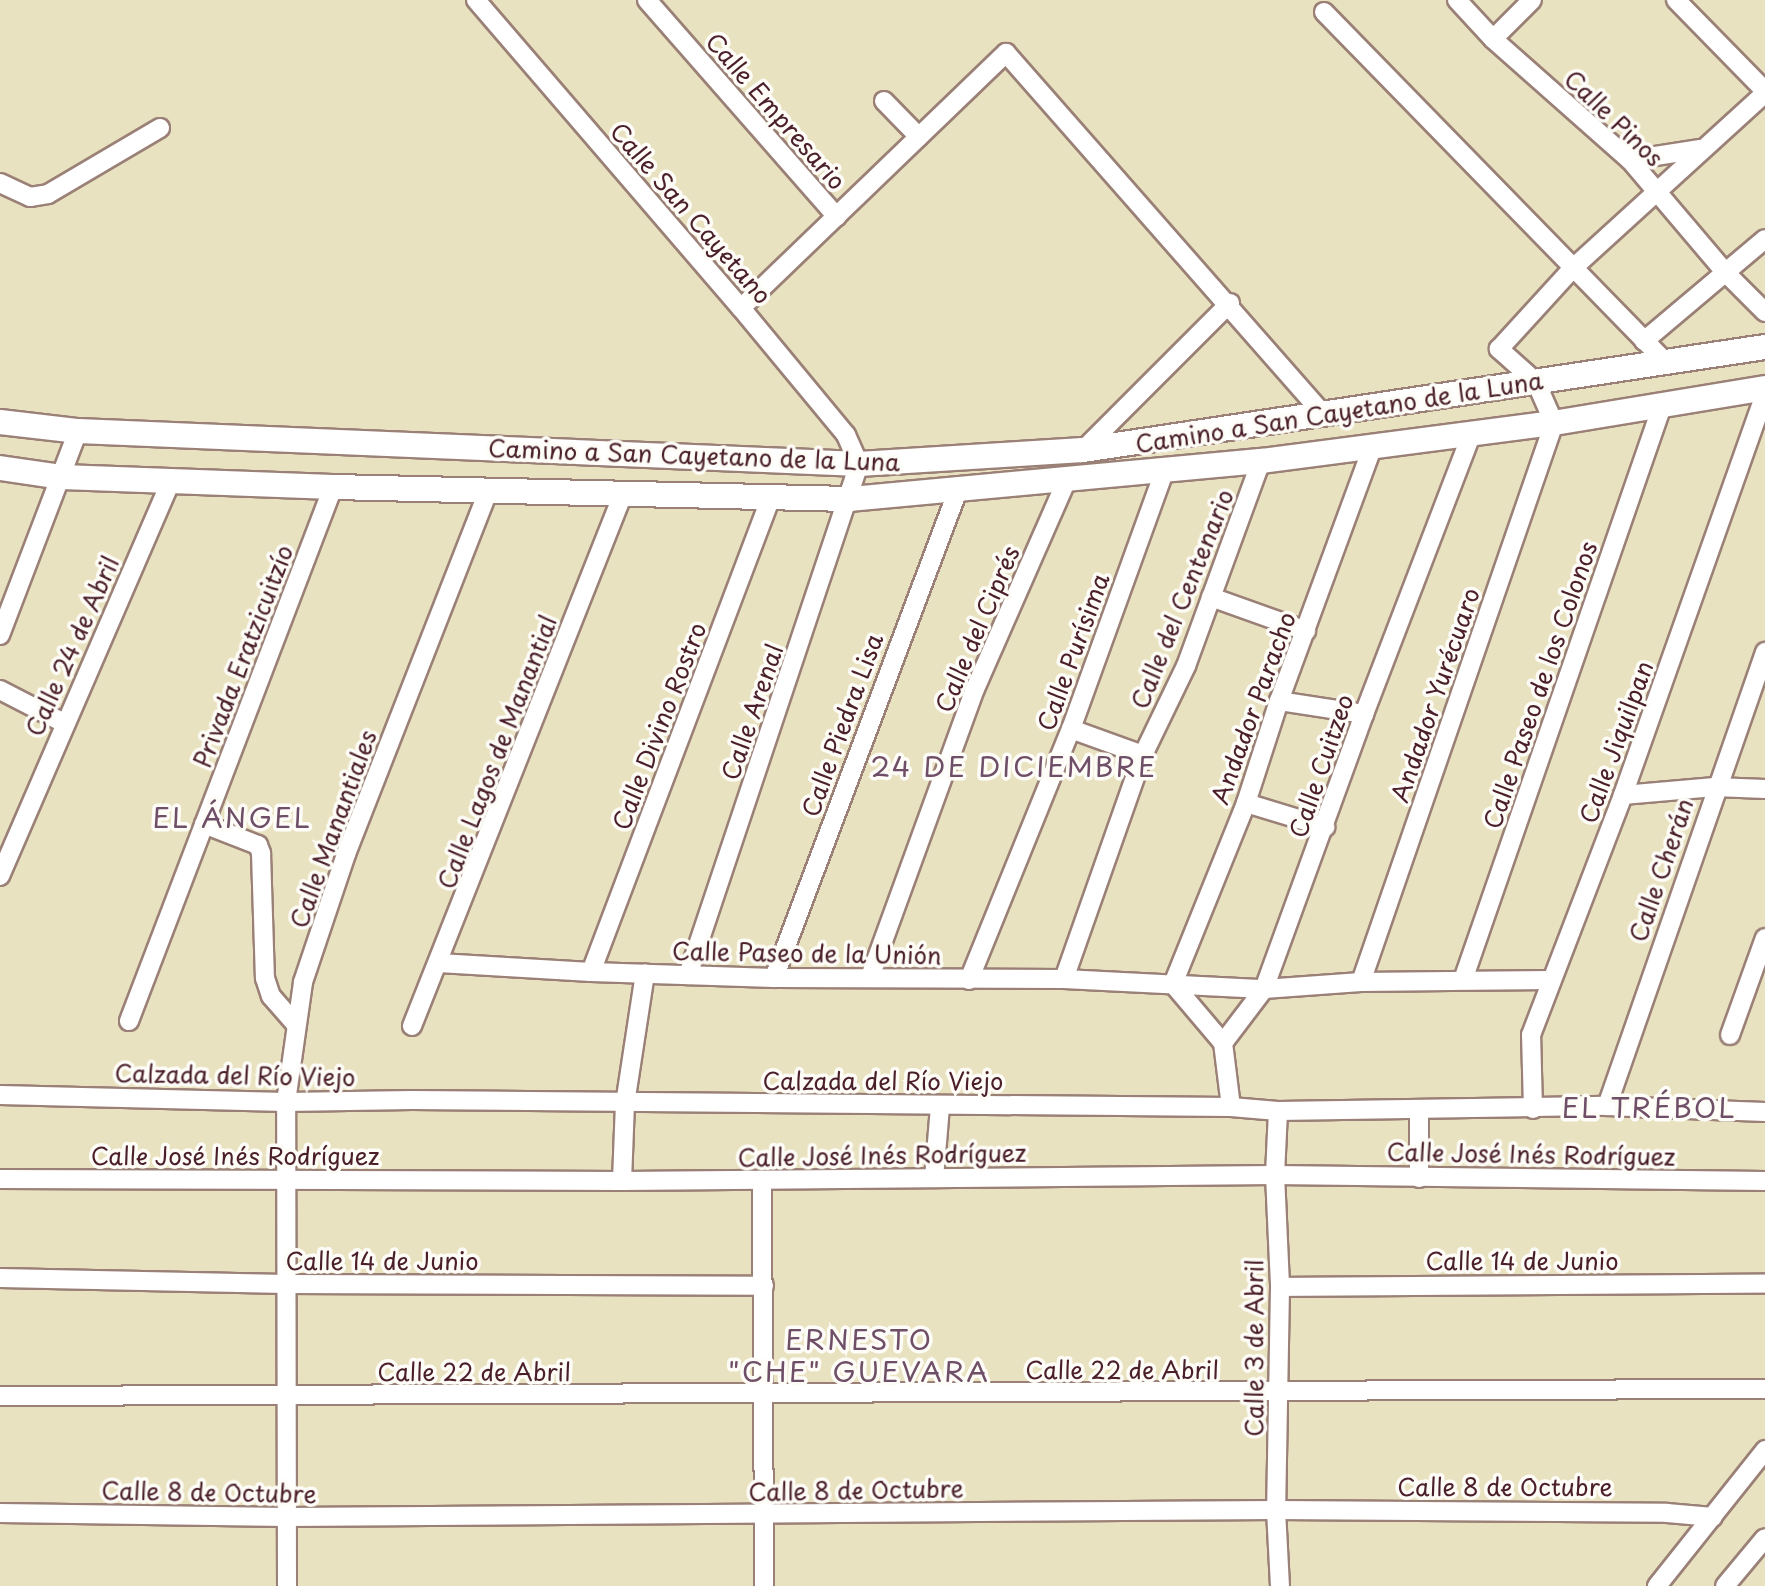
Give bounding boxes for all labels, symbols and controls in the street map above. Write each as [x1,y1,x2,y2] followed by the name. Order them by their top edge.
[700,27,852,195] street label: Calle Empresario
[1558,64,1670,172] street label: Calle Pinos
[605,117,777,309] street label: Calle San Cayetano
[1134,366,1544,458] street label: Camino a San Cayetano de la Luna
[489,433,899,477] street label: Camino a San Cayetano de la Luna
[1124,484,1240,714] street label: Calle del Centenario
[1477,537,1603,833] street label: Calle Paseo de los Colonos
[928,540,1026,718] street label: Calle del Ciprés
[187,541,299,771] street label: Privada Eratzicuitzío
[19,550,125,742] street label: Calle 24 de Abril
[1031,569,1115,735] street label: Calle Purísima
[1385,584,1485,806] street label: Andador Yurécuaro
[1205,607,1301,809] street label: Andador Paracho
[431,609,563,895] street label: Calle Lagos de Manantial
[606,618,712,834] street label: Calle Divino Rostro
[795,629,889,821] street label: Calle Piedra Lisa
[715,640,789,784] street label: Calle Arenal
[1573,657,1659,827] street label: Calle Jiquilpan
[1283,690,1359,842] street label: Calle Cuitzeo
[284,725,382,933] street label: Calle Manantiales
[871,749,1157,783] district label: 24 DE DICIEMBRE
[1623,794,1699,946] street label: Calle Cherán
[153,800,311,834] district label: EL ÁNGEL
[671,936,943,970] street label: Calle Paseo de la Unión
[113,1058,357,1092] street label: Calzada del Río Viejo
[761,1067,1005,1095] street label: Calzada del Río Viejo
[1563,1090,1735,1124] district label: EL TRÉBOL
[1386,1137,1676,1171] street label: Calle José Inés Rodríguez
[737,1138,1027,1172] street label: Calle José Inés Rodríguez
[90,1142,380,1170] street label: Calle José Inés Rodríguez
[283,1247,481,1275] street label: Calle 14 de Junio
[1423,1247,1621,1275] street label: Calle 14 de Junio
[1240,1257,1268,1439] street label: Calle 3 de Abril
[728,1322,990,1388] district label: ERNESTO "CHE" GUEVARA
[1023,1356,1221,1384] street label: Calle 22 de Abril
[375,1358,573,1386] street label: Calle 22 de Abril
[1397,1473,1613,1501] street label: Calle 8 de Octubre
[747,1474,965,1506] street label: Calle 8 de Octubre
[100,1476,318,1508] street label: Calle 8 de Octubre

